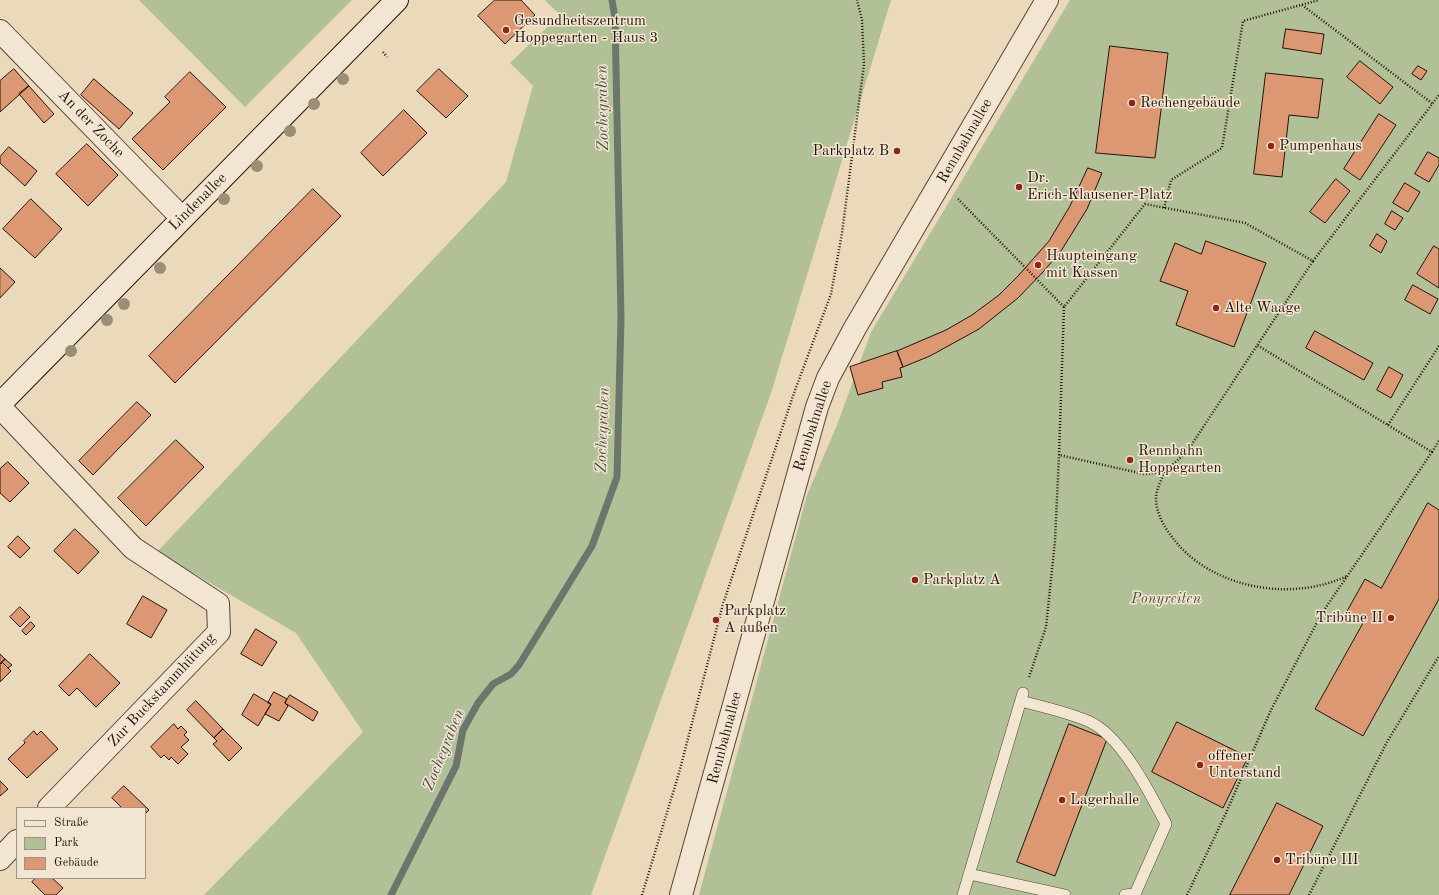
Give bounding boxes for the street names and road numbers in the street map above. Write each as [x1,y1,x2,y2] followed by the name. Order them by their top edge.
[54,86,128,162] street label: An der Zoche
[934,96,996,186] street label: Rennbahnallee
[165,169,231,235] street label: Lindenallee
[790,378,836,474] street label: Rennbahnallee
[104,629,220,751] street label: Zur Buckstammhütung
[704,690,746,786] street label: Rennbahnallee

